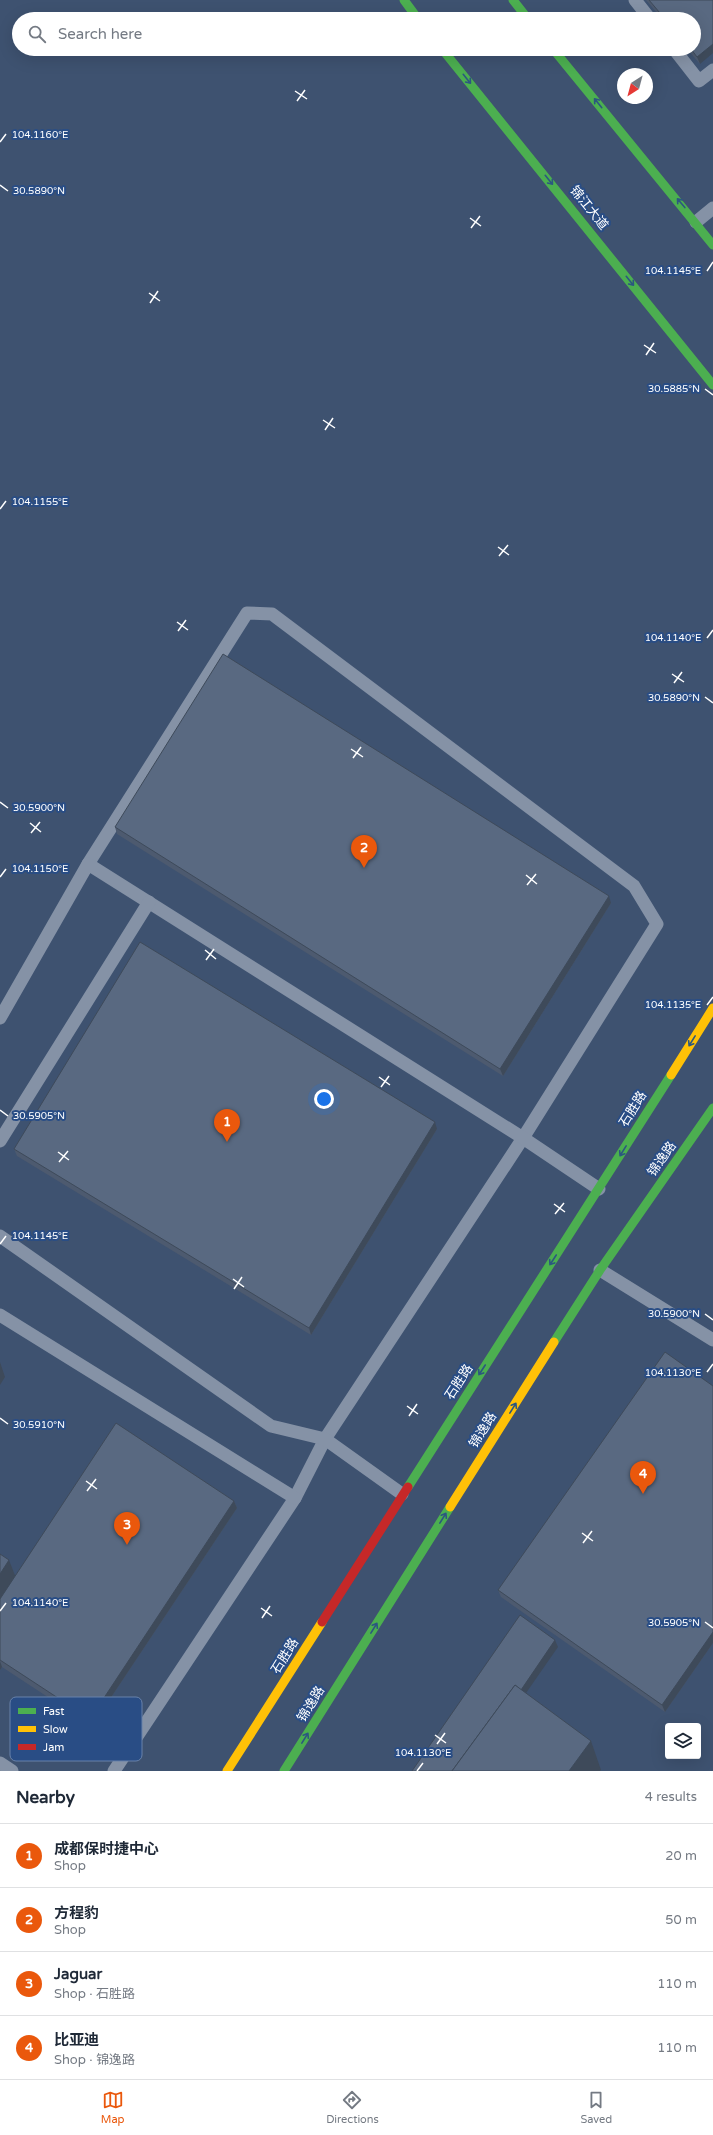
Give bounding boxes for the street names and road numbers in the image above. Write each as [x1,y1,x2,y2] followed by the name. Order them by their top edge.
[566,183,612,233] street label: 锦江大道
[616,1088,650,1130] street label: 石胜路
[644,1138,680,1180] street label: 锦逸路
[442,1361,476,1403] street label: 石胜路
[466,1409,500,1451] street label: 锦逸路
[268,1635,302,1677] street label: 石胜路
[294,1683,328,1725] street label: 锦逸路

